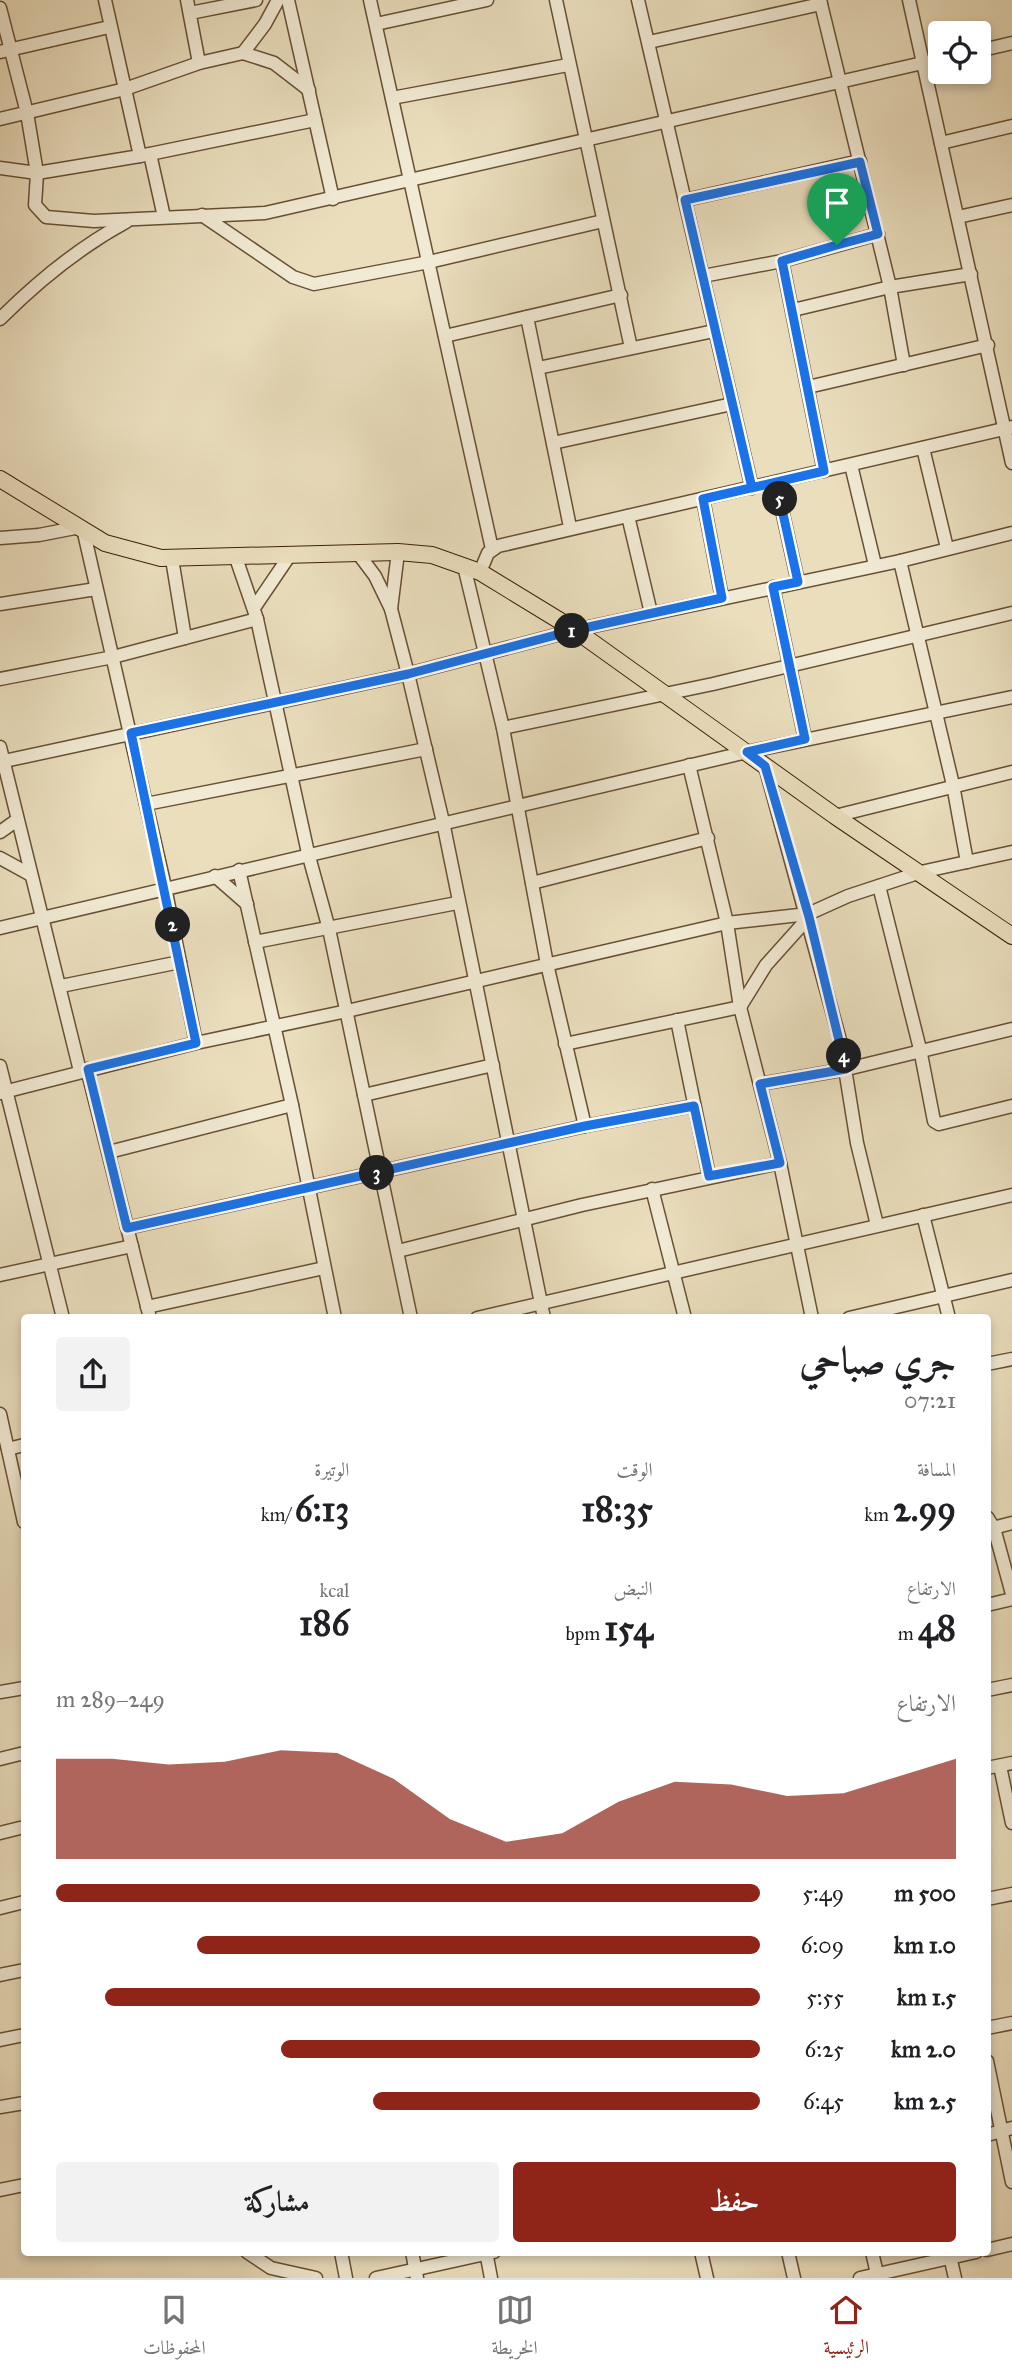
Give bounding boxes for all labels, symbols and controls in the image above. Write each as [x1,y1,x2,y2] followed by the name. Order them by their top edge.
[928,21,991,84] map controls
[928,21,991,84] button: locate
[807,173,867,245] pin
[818,184,856,222] icon: arrive
[762,482,798,516] pin: 5
[775,487,784,510] text: 5
[554,614,590,648] pin: 1
[568,619,575,642] text: 1
[156,908,190,942] pin: 2
[168,913,177,936] text: 2
[826,1038,862,1074] pin: 4
[838,1044,849,1067] text: 4
[360,1156,394,1190] pin: 3
[373,1161,380,1184] text: 3
[56,1337,130,1411] button: share
[799,1337,956,1383] text: جري صباحي
[904,1386,956,1414] text: 07:21
[314,1458,349,1481] text: الوتيرة
[616,1458,653,1481] text: الوقت
[917,1458,956,1481] text: المسافة
[295,1488,349,1531] text: 6:13
[581,1488,653,1531] text: 18:35
[893,1488,956,1531] text: 2.99
[261,1503,295,1526] text: /km
[864,1503,893,1526] text: km
[614,1577,653,1600] text: النبض
[907,1577,956,1600] text: الارتفاع
[319,1579,349,1602] text: kcal
[299,1602,349,1645] text: 186
[604,1607,653,1650] text: 154
[918,1607,956,1650] text: 48
[566,1622,604,1645] text: bpm
[898,1622,918,1645] text: m
[56,1685,165,1713] text: 249–289 m
[896,1689,956,1717] text: الارتفاع
[802,1879,844,1907] text: 5:49
[894,1879,956,1907] text: 500 m
[801,1931,844,1959] text: 6:09
[894,1931,956,1959] text: 1.0 km
[806,1983,844,2011] text: 5:55
[897,1983,956,2011] text: 1.5 km
[805,2035,844,2063] text: 6:25
[891,2035,956,2063] text: 2.0 km
[803,2087,844,2115] text: 6:45
[894,2087,956,2115] text: 2.5 km
[56,2162,499,2242] button: مشاركة
[513,2162,956,2242] button: حفظ
[143,2291,206,2366] tab: المحفوظات
[491,2291,538,2366] tab: الخريطة
[823,2291,869,2366] tab: الرئيسية

